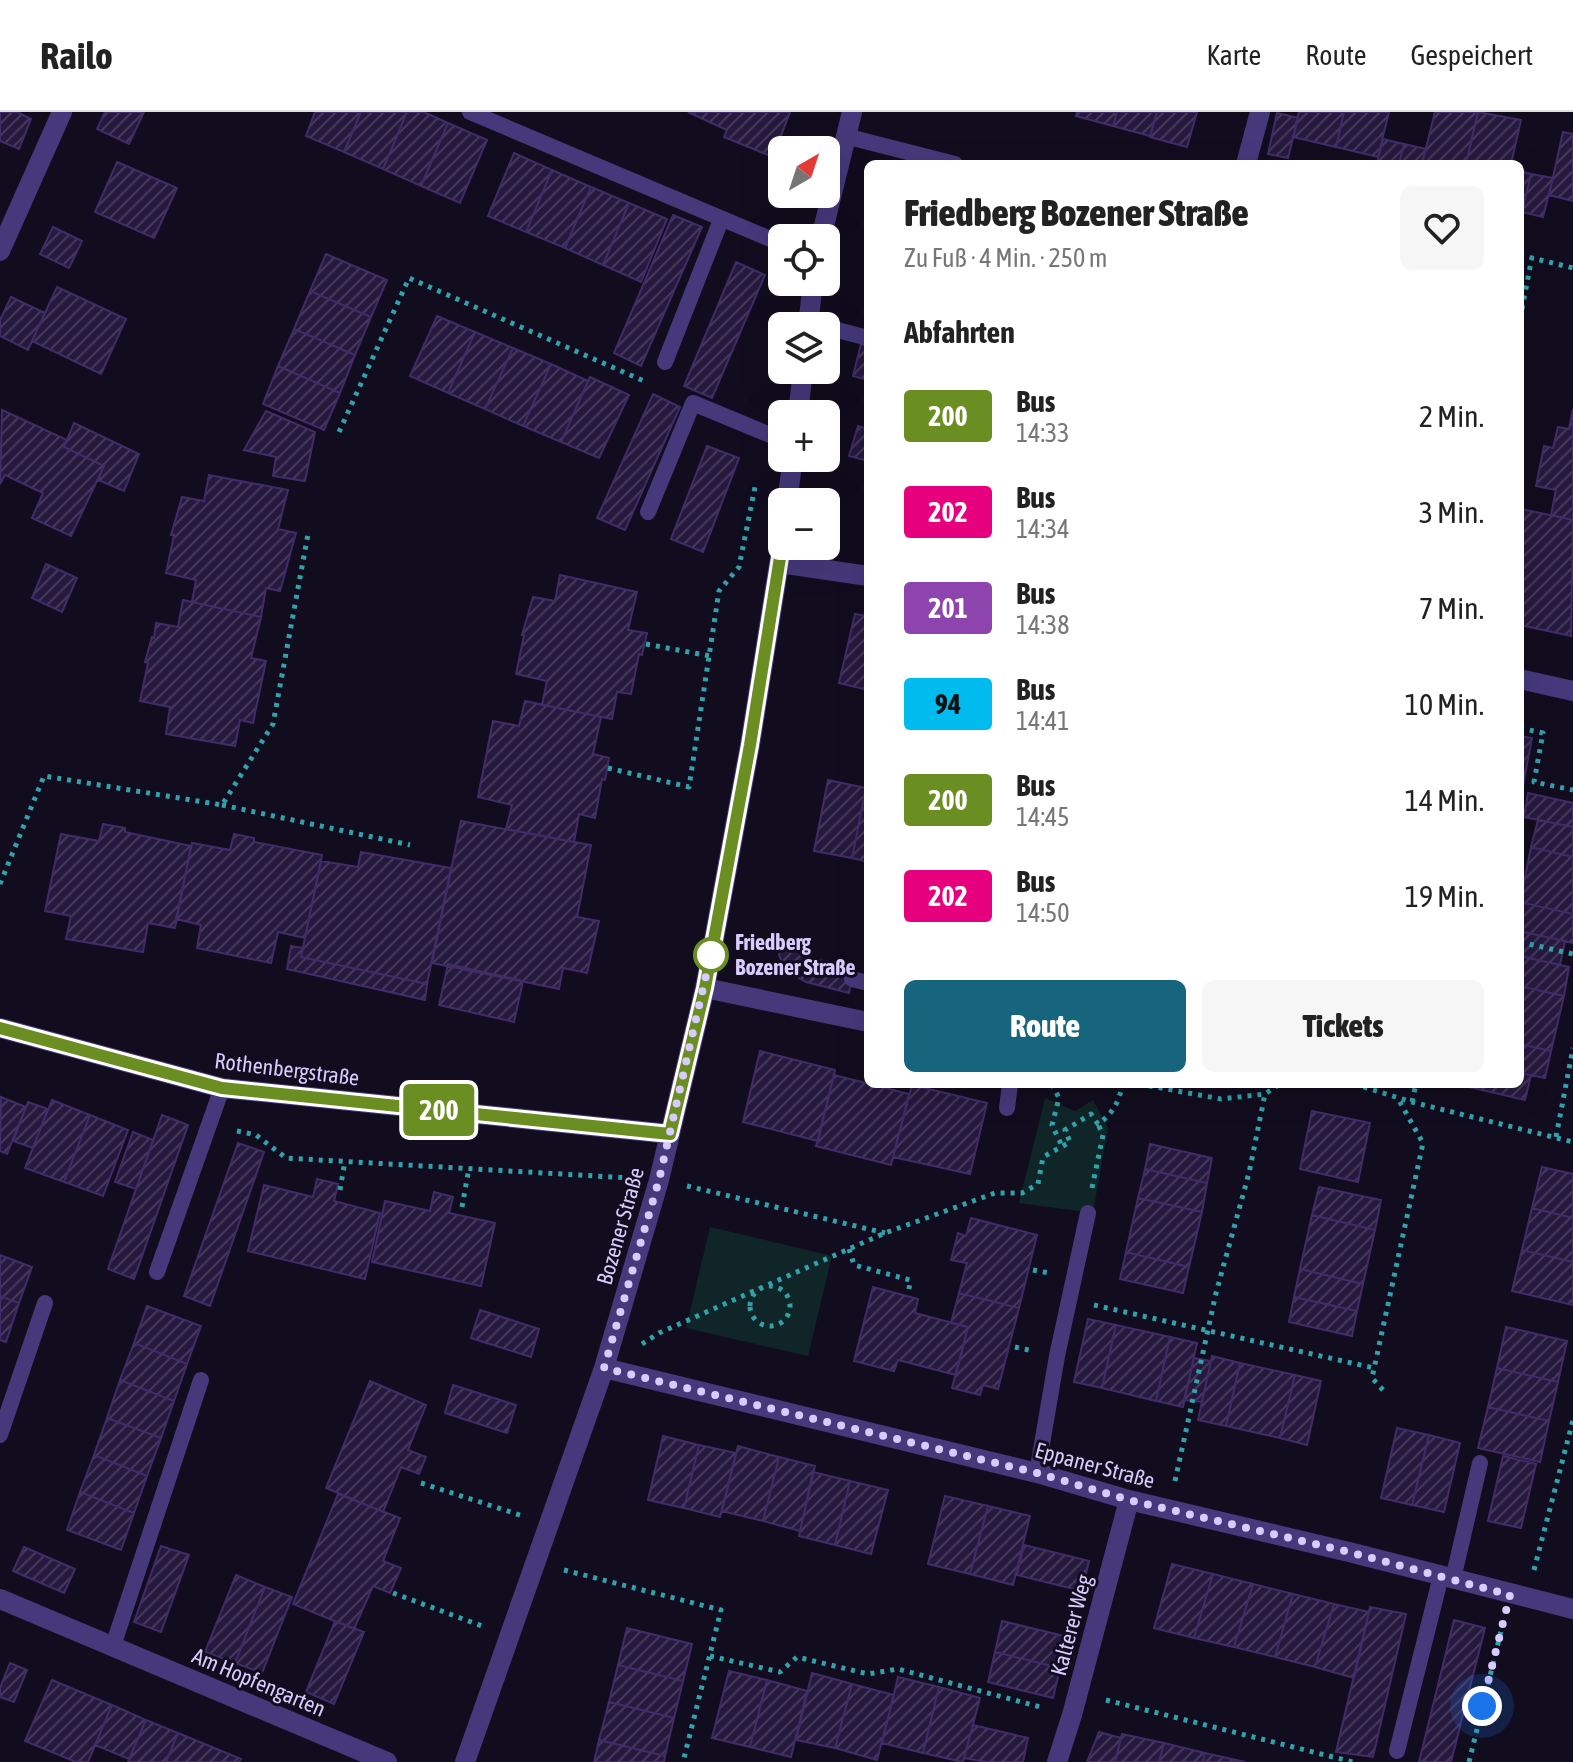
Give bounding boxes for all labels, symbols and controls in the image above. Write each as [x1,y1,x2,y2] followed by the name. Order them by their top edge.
[40,34,113,77] text: Railo
[1207,39,1261,71] text: Karte
[1305,39,1366,71] text: Route
[1410,39,1533,71] text: Gespeichert
[768,136,840,208] north arrow
[768,136,840,560] map controls
[1400,186,1484,270] button: heart
[904,191,1249,234] text: Friedberg Bozener Straße
[768,224,840,296] button: locate
[904,243,1108,273] text: Zu Fuß · 4 Min. · 250 m
[768,312,840,384] button: layers
[904,315,1015,349] text: Abfahrten
[1016,384,1055,418] text: Bus
[1419,399,1484,433] text: 2 Min.
[768,400,840,472] button: +
[928,400,968,432] text: 200
[1016,418,1070,448] text: 14:33
[1016,480,1055,514] text: Bus
[768,488,840,560] button: −
[1419,495,1484,529] text: 3 Min.
[928,496,968,528] text: 202
[1016,514,1070,544] text: 14:34
[1016,576,1055,610] text: Bus
[1419,591,1484,625] text: 7 Min.
[928,592,968,624] text: 201
[1016,610,1070,640] text: 14:38
[1016,672,1055,706] text: Bus
[1405,687,1484,721] text: 10 Min.
[935,688,961,720] text: 94
[1016,706,1070,736] text: 14:41
[1016,768,1055,802] text: Bus
[1405,783,1484,817] text: 14 Min.
[928,784,968,816] text: 200
[1016,802,1070,832] text: 14:45
[1016,864,1055,898] text: Bus
[1405,879,1484,913] text: 19 Min.
[928,880,968,912] text: 202
[1016,898,1070,928] text: 14:50
[735,929,856,980] place label: Friedberg Bozener Straße
[694,938,728,972] marker: Friedberg Bozener Straße
[904,980,1186,1072] button: Route
[1202,980,1484,1072] button: Tickets
[213,1047,361,1091] street label: Rothenbergstraße
[393,1084,485,1136] line badge: 200
[419,1094,459,1126] text: 200
[591,1164,649,1288] street label: Bozener Straße
[1032,1437,1158,1493] street label: Eppaner Straße
[1045,1571,1097,1678] street label: Kalterer Weg
[188,1642,330,1722] street label: Am Hopfengarten
[1462,1686,1502,1726] your location

